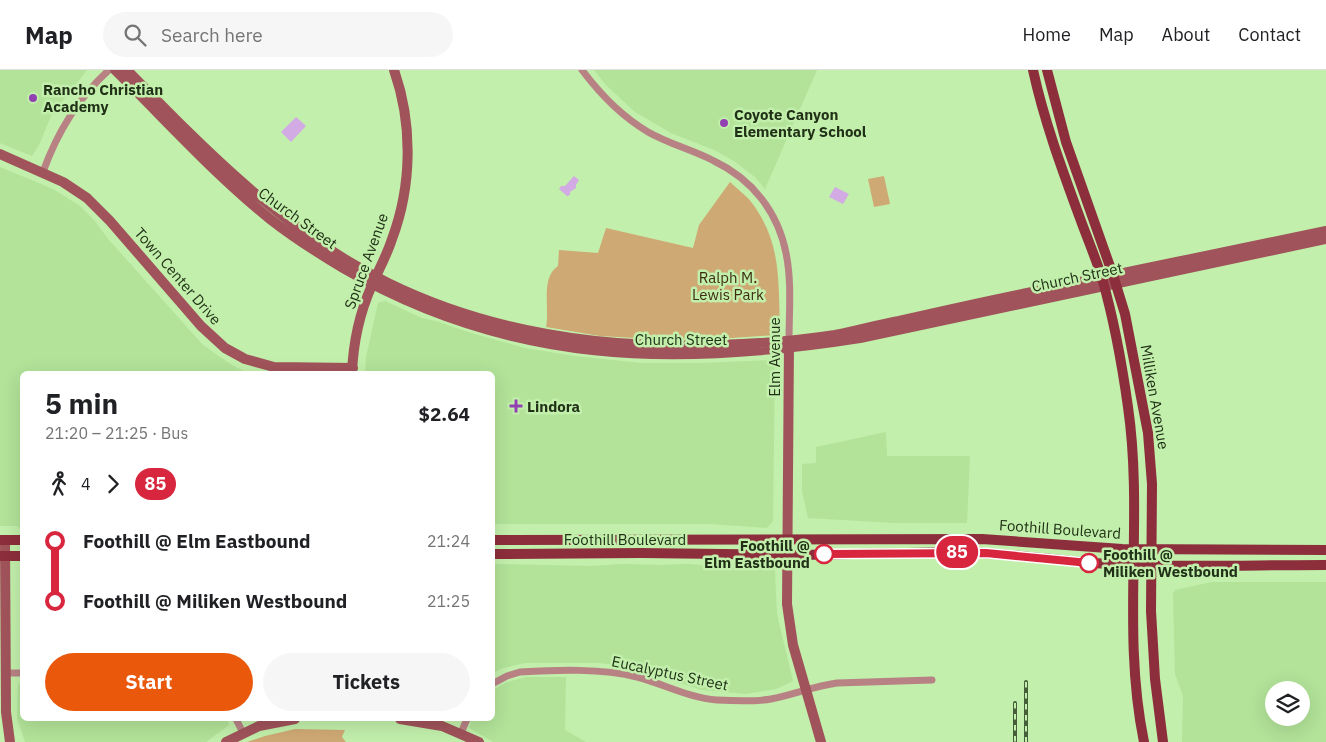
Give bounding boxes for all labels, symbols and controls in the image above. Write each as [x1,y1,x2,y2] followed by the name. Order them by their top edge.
[103,12,453,57] search box
[25,19,73,51] text: Map
[121,21,149,49] icon: search
[161,23,263,47] text: Search here
[1023,23,1071,46] text: Home
[1099,23,1134,46] text: Map
[1162,23,1210,46] text: About
[1238,23,1301,46] text: Contact
[43,80,163,116] place label: Rancho Christian Academy
[27,92,39,104] marker: Rancho Christian Academy
[734,105,867,141] place label: Coyote Canyon Elementary School
[718,117,730,129] marker: Coyote Canyon Elementary School
[255,183,341,253] street label: Church Street
[340,210,392,312] street label: Spruce Avenue
[131,223,225,329] street label: Town Center Drive
[1030,258,1124,296] street label: Church Street
[692,268,764,304] park label: Ralph M. Lewis Park
[765,317,784,397] street label: Elm Avenue
[635,330,727,349] street label: Church Street
[1136,343,1174,451] street label: Milliken Avenue
[45,385,118,422] text: 5 min
[527,397,581,416] place label: Lindora
[509,399,523,413] marker: Lindora
[418,402,470,426] text: $2.64
[45,423,188,443] text: 21:20 – 21:25 · Bus
[45,470,73,498] icon: walk
[99,470,127,498] icon: forward
[145,472,166,495] text: 85
[81,474,91,494] text: 4
[998,515,1122,543] street label: Foothill Boulevard
[83,529,311,553] text: Foothill @ Elm Eastbound
[564,530,686,549] street label: Foothill Boulevard
[427,531,470,551] text: 21:24
[704,536,810,572] place label: Foothill @ Elm Eastbound
[934,536,980,568] line badge: 85
[946,540,968,563] text: 85
[814,544,834,564] marker: Foothill @ Elm Eastbound
[1103,545,1238,581] place label: Foothill @ Miliken Westbound
[1079,553,1099,573] marker: Foothill @ Miliken Westbound
[83,589,347,613] text: Foothill @ Miliken Westbound
[427,591,470,611] text: 21:25
[610,651,730,695] street label: Eucalyptus Street
[45,653,253,711] button: Start
[263,653,470,711] button: Tickets
[1265,681,1310,726] map controls
[1265,681,1310,726] button: layers

